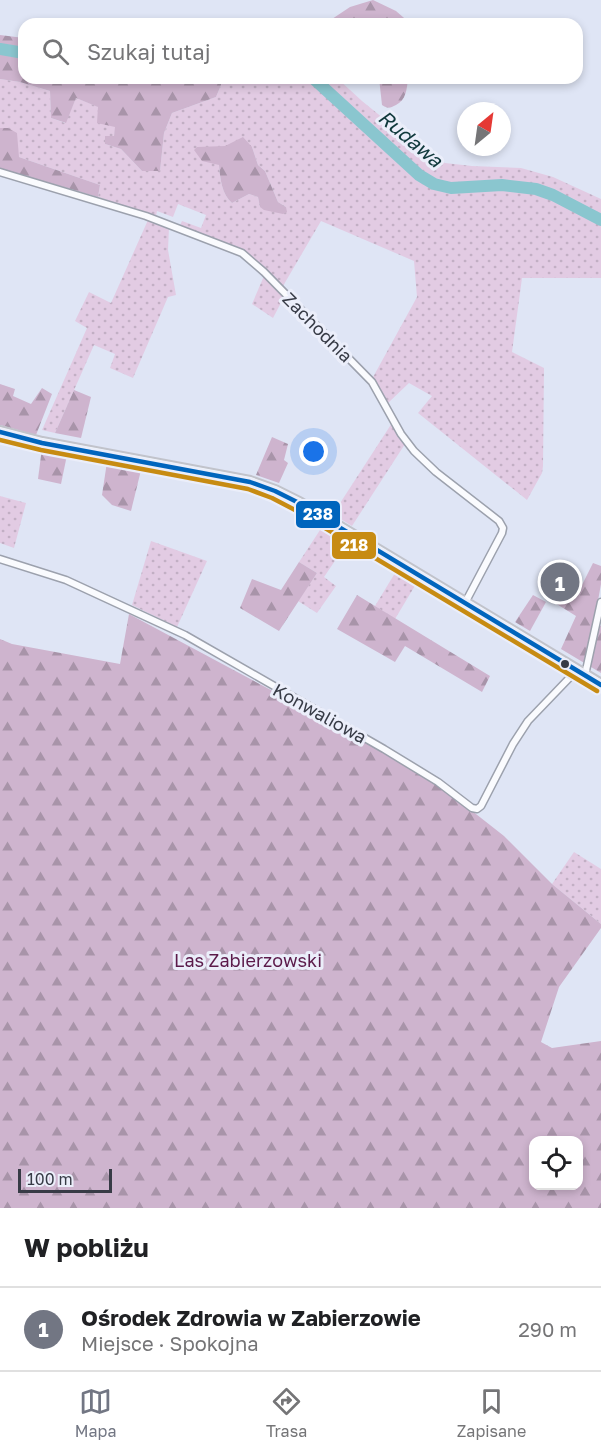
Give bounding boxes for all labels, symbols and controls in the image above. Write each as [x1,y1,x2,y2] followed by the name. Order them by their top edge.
[18,18,583,84] search box
[39,35,72,68] icon: search
[87,38,211,65] text: Szukaj tutaj
[457,102,511,156] north arrow
[374,104,448,172] water label: Rudawa
[278,287,358,367] street label: Zachodnia
[299,437,328,466] your location
[295,500,341,529] line badge: 238
[303,504,333,524] text: 238
[331,531,377,560] line badge: 218
[340,535,368,555] text: 218
[540,560,580,604] pin: 1
[559,658,571,670] unlabelled marker
[269,678,371,748] street label: Konwaliowa
[174,949,322,971] park label: Las Zabierzowski
[529,1136,583,1190] map controls
[529,1136,583,1190] button: locate
[18,1166,112,1194] scale bar
[27,1169,73,1189] text: 100 m
[24,1232,149,1263] text: W pobliżu
[81,1304,421,1331] text: Ośrodek Zdrowia w Zabierzowie
[38,1317,49,1341] text: 1
[518,1317,577,1341] text: 290 m
[81,1331,259,1355] text: Miejsce · Spokojna
[75,1385,116,1441] tab: Mapa
[266,1385,307,1441] tab: Trasa
[457,1385,526,1441] tab: Zapisane

